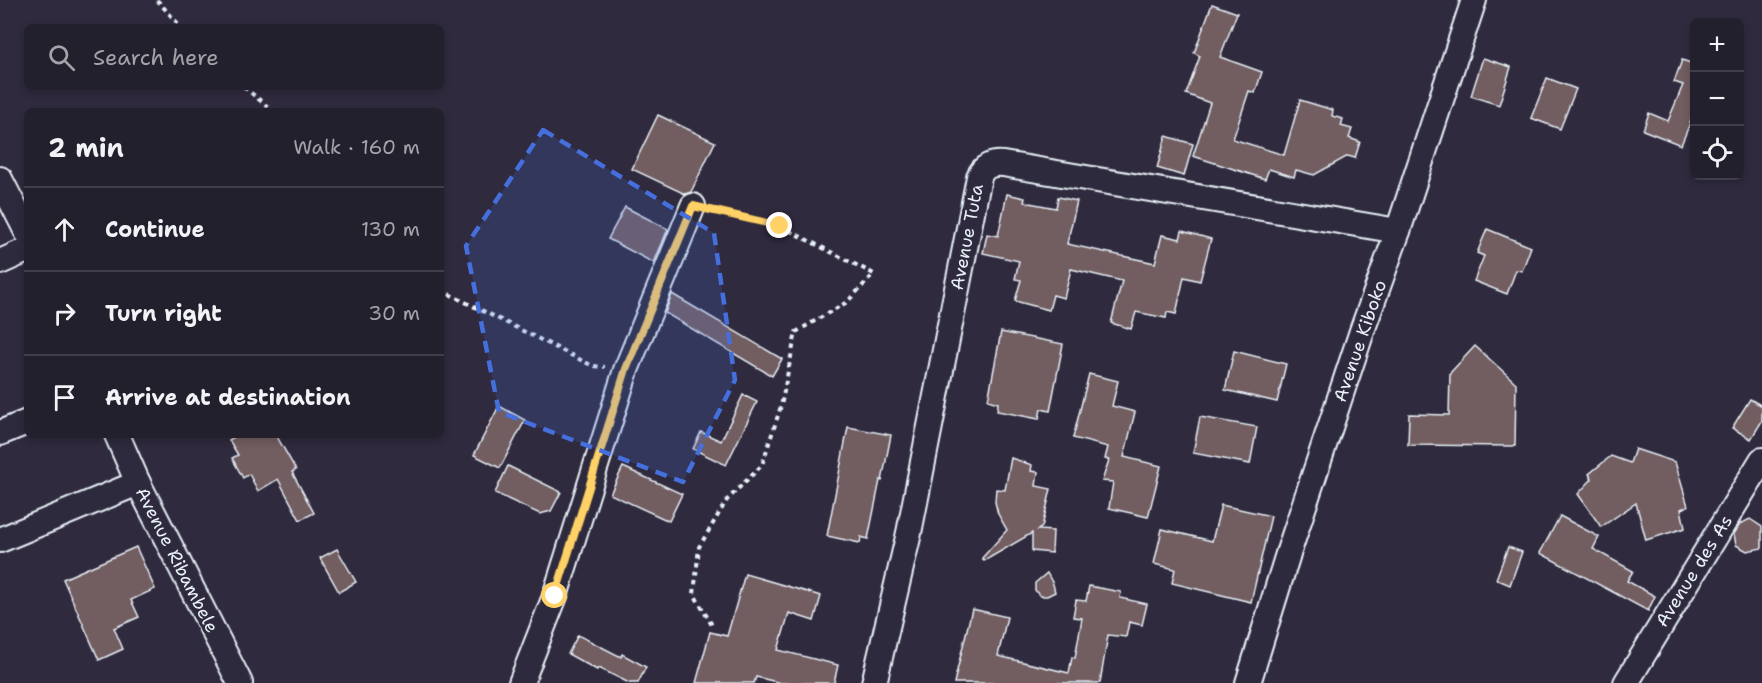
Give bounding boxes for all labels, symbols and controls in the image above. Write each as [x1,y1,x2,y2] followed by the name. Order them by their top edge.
[1690,18,1744,180] map controls
[1690,18,1744,72] button: +
[24,24,444,90] search box
[45,41,78,74] icon: search
[93,43,219,72] text: Search here
[1690,72,1744,126] button: −
[1690,126,1744,180] button: locate
[48,130,124,165] text: 2 min
[293,134,420,160] text: Walk · 160 m
[945,182,989,292] street label: Avenue Tuta
[766,212,792,238] route end
[48,213,81,246] icon: ahead
[105,215,205,244] text: Continue
[361,216,420,242] text: 130 m
[1328,277,1392,405] street label: Avenue Kiboko
[48,297,81,330] icon: right
[105,299,222,328] text: Turn right
[368,300,420,326] text: 30 m
[48,381,81,414] icon: arrive
[105,383,351,412] text: Arrive at destination
[130,483,224,637] street label: Avenue Ribambele
[1650,510,1738,632] street label: Avenue des As
[541,582,567,608] route start

